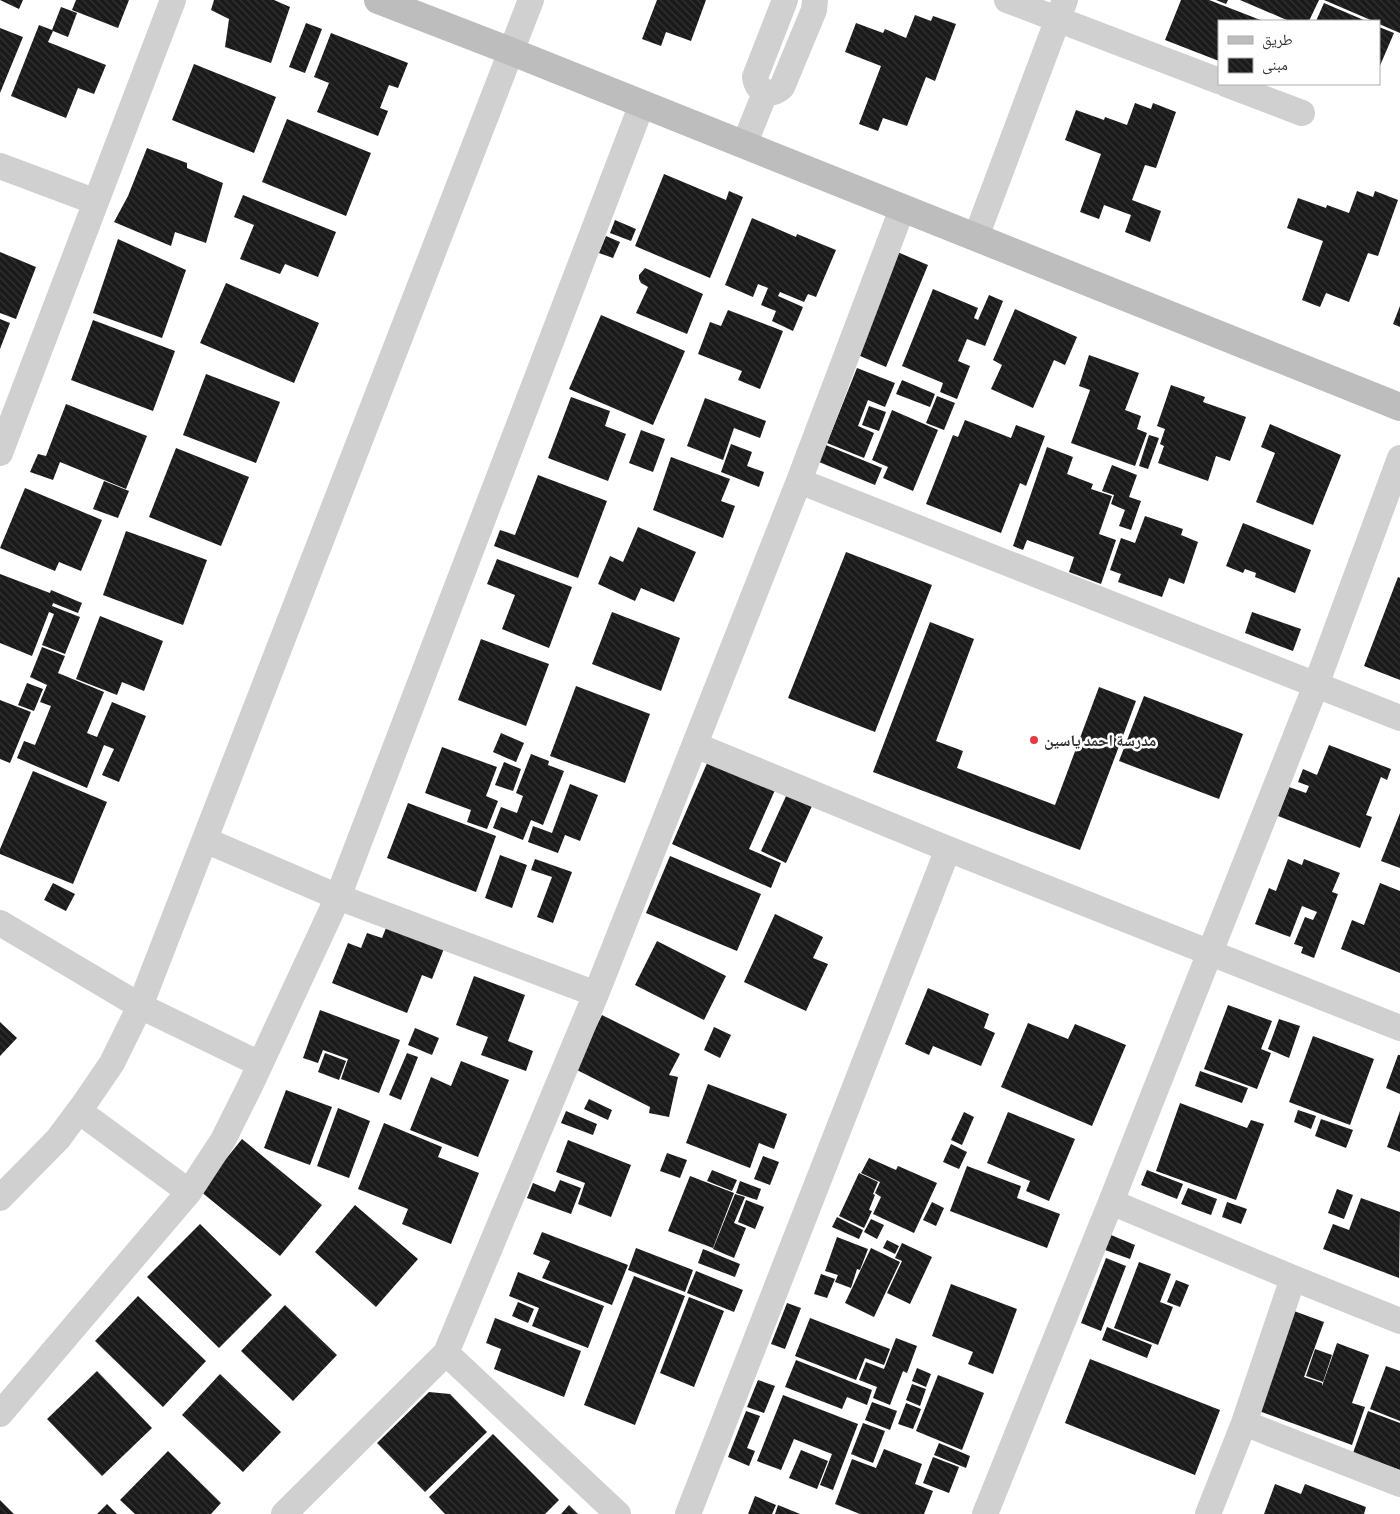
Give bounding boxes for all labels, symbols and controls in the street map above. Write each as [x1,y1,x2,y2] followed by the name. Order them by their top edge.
[1218,20,1380,85] legend
[1262,30,1293,50] text: طريق
[1262,55,1288,75] text: مبنى
[1044,730,1156,750] place label: مدرسة احمد ياسين
[1028,734,1040,746] marker: مدرسة احمد ياسين

